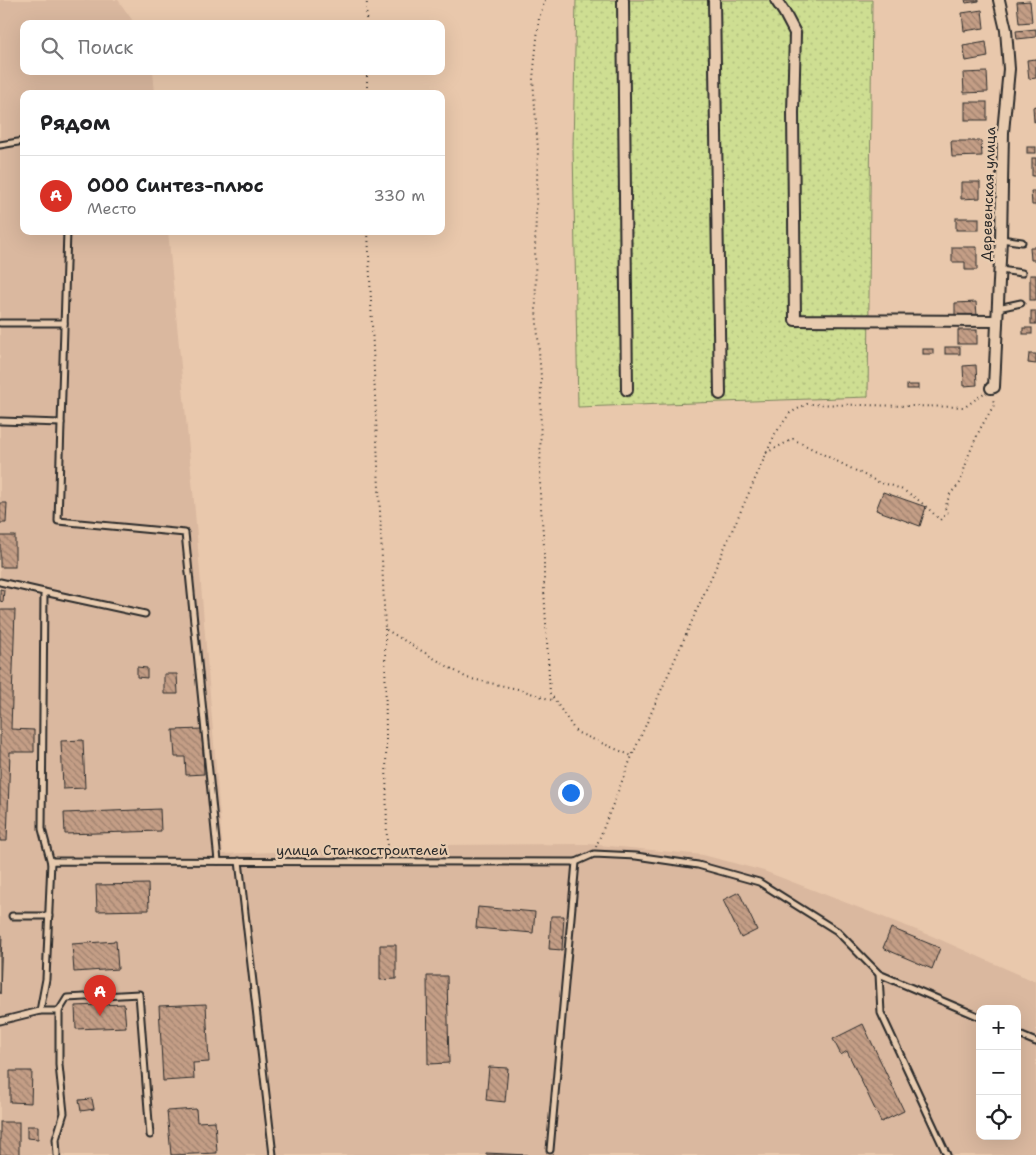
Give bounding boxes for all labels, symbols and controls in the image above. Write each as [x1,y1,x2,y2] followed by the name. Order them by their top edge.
[20,20,445,75] search box
[38,34,66,62] icon: search
[78,35,133,60] text: Поиск
[40,109,110,137] text: Рядом
[977,126,999,262] street label: Деревенская улица
[87,173,264,198] text: ООО Синтез-плюс
[50,185,62,206] text: A
[373,185,425,206] text: 330 m
[87,198,137,219] text: Место
[558,780,584,806] your location
[276,841,448,859] street label: улица Станкостроителей
[84,975,116,1016] pin: A
[976,1005,1021,1140] map controls
[976,1005,1021,1050] button: +
[976,1050,1021,1095] button: −
[976,1095,1021,1140] button: locate

